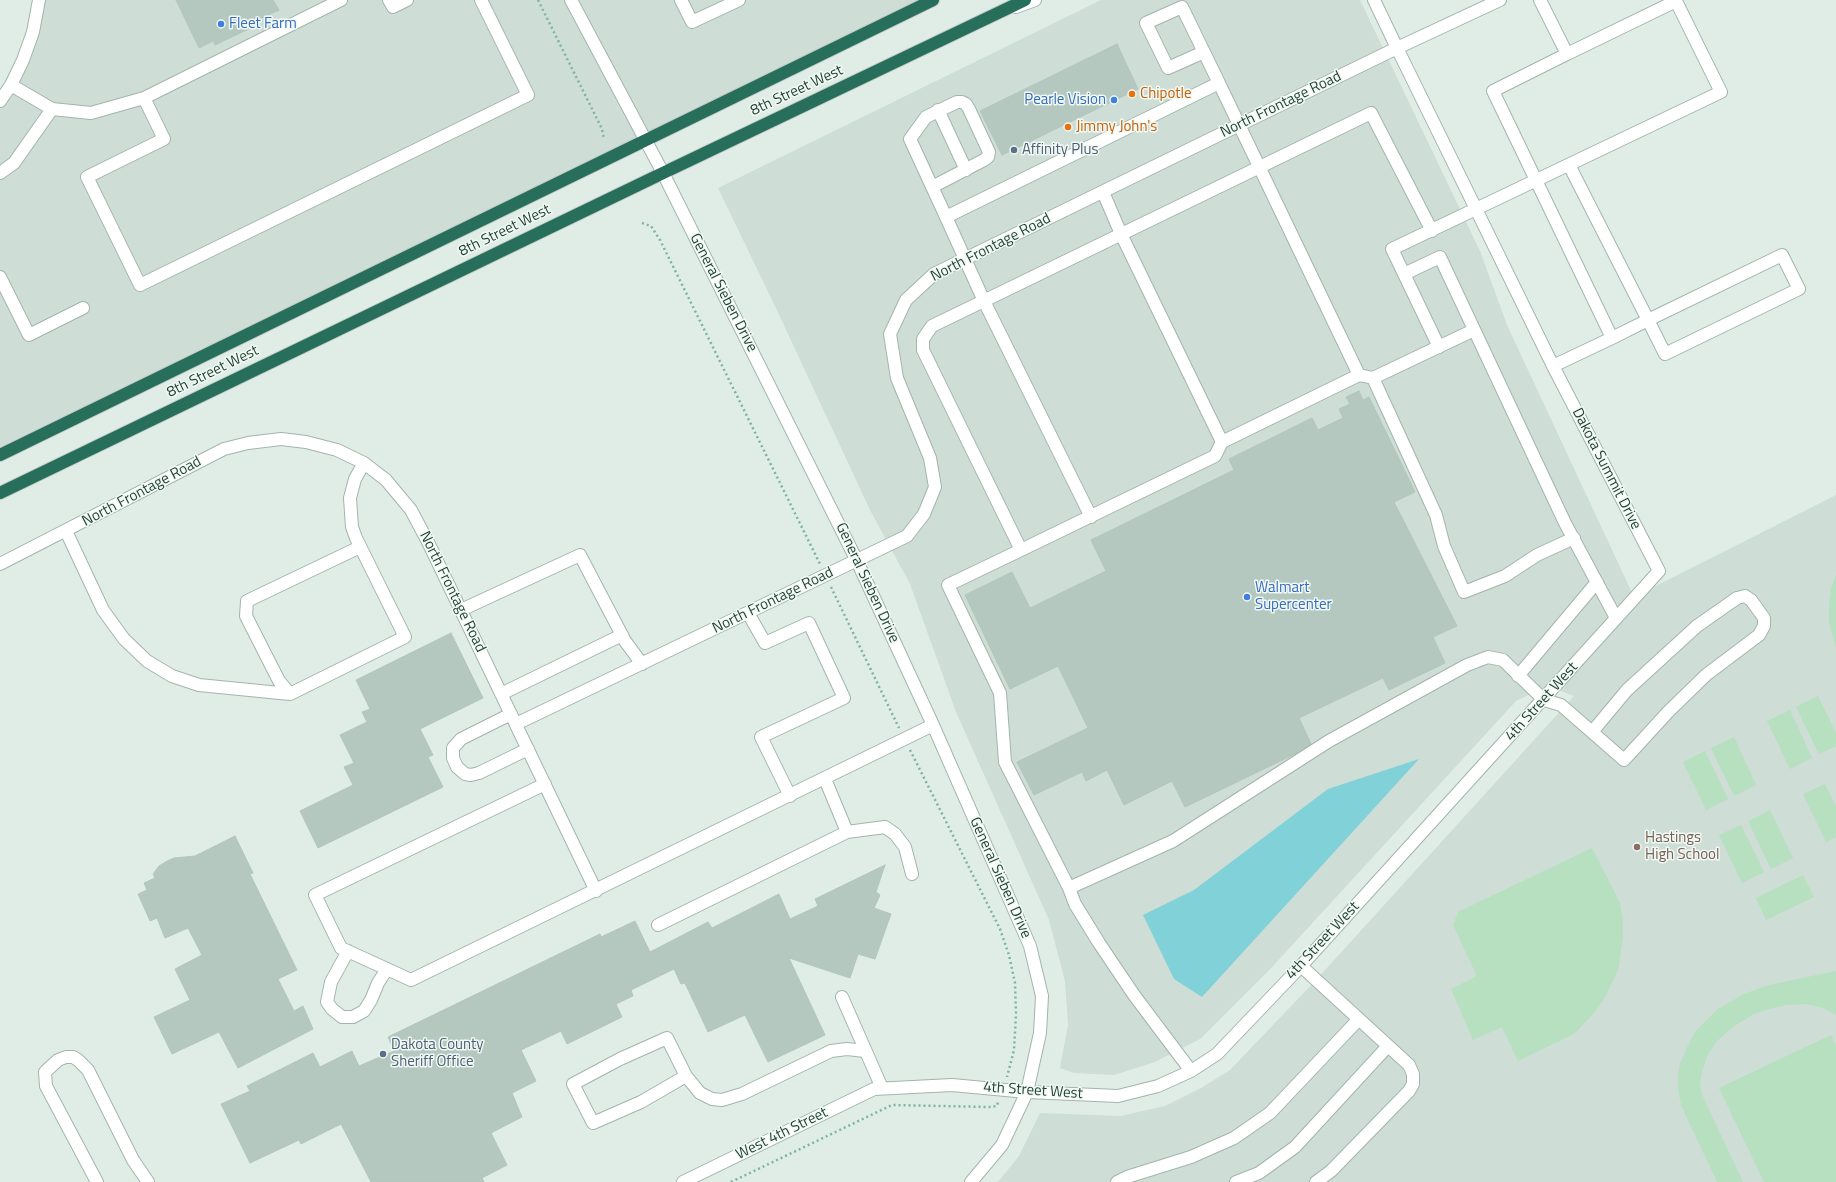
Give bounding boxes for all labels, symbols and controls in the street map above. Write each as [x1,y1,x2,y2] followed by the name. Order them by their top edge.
[229,15,297,33] place label: Fleet Farm
[216,19,226,29] marker: Fleet Farm
[748,62,846,120] street label: 8th Street West
[1218,68,1344,142] street label: North Frontage Road
[1140,85,1192,103] place label: Chipotle
[1127,89,1137,99] marker: Chipotle
[1024,91,1106,109] place label: Pearle Vision
[1109,95,1119,105] marker: Pearle Vision
[1076,118,1157,136] place label: Jimmy John's
[1063,122,1073,132] marker: Jimmy John's
[1022,141,1098,159] place label: Affinity Plus
[1009,145,1019,155] marker: Affinity Plus
[456,201,554,261] street label: 8th Street West
[928,210,1054,286] street label: North Frontage Road
[685,231,761,355] street label: General Sieben Drive
[164,342,262,402] street label: 8th Street West
[1568,405,1644,533] street label: Dakota Summit Drive
[79,453,205,531] street label: North Frontage Road
[831,520,903,646] street label: General Sieben Drive
[415,529,489,655] street label: North Frontage Road
[710,564,836,638] street label: North Frontage Road
[1255,579,1332,614] place label: Walmart Supercenter
[1242,592,1252,602] marker: Walmart Supercenter
[1502,659,1582,745] street label: 4th Street West
[965,815,1035,941] street label: General Sieben Drive
[1645,829,1720,864] place label: Hastings High School
[1632,842,1642,852] marker: Hastings High School
[1282,898,1364,984] street label: 4th Street West
[391,1036,484,1071] place label: Dakota County Sheriff Office
[378,1049,388,1059] marker: Dakota County Sheriff Office
[983,1079,1083,1103] street label: 4th Street West
[733,1104,831,1164] street label: West 4th Street

